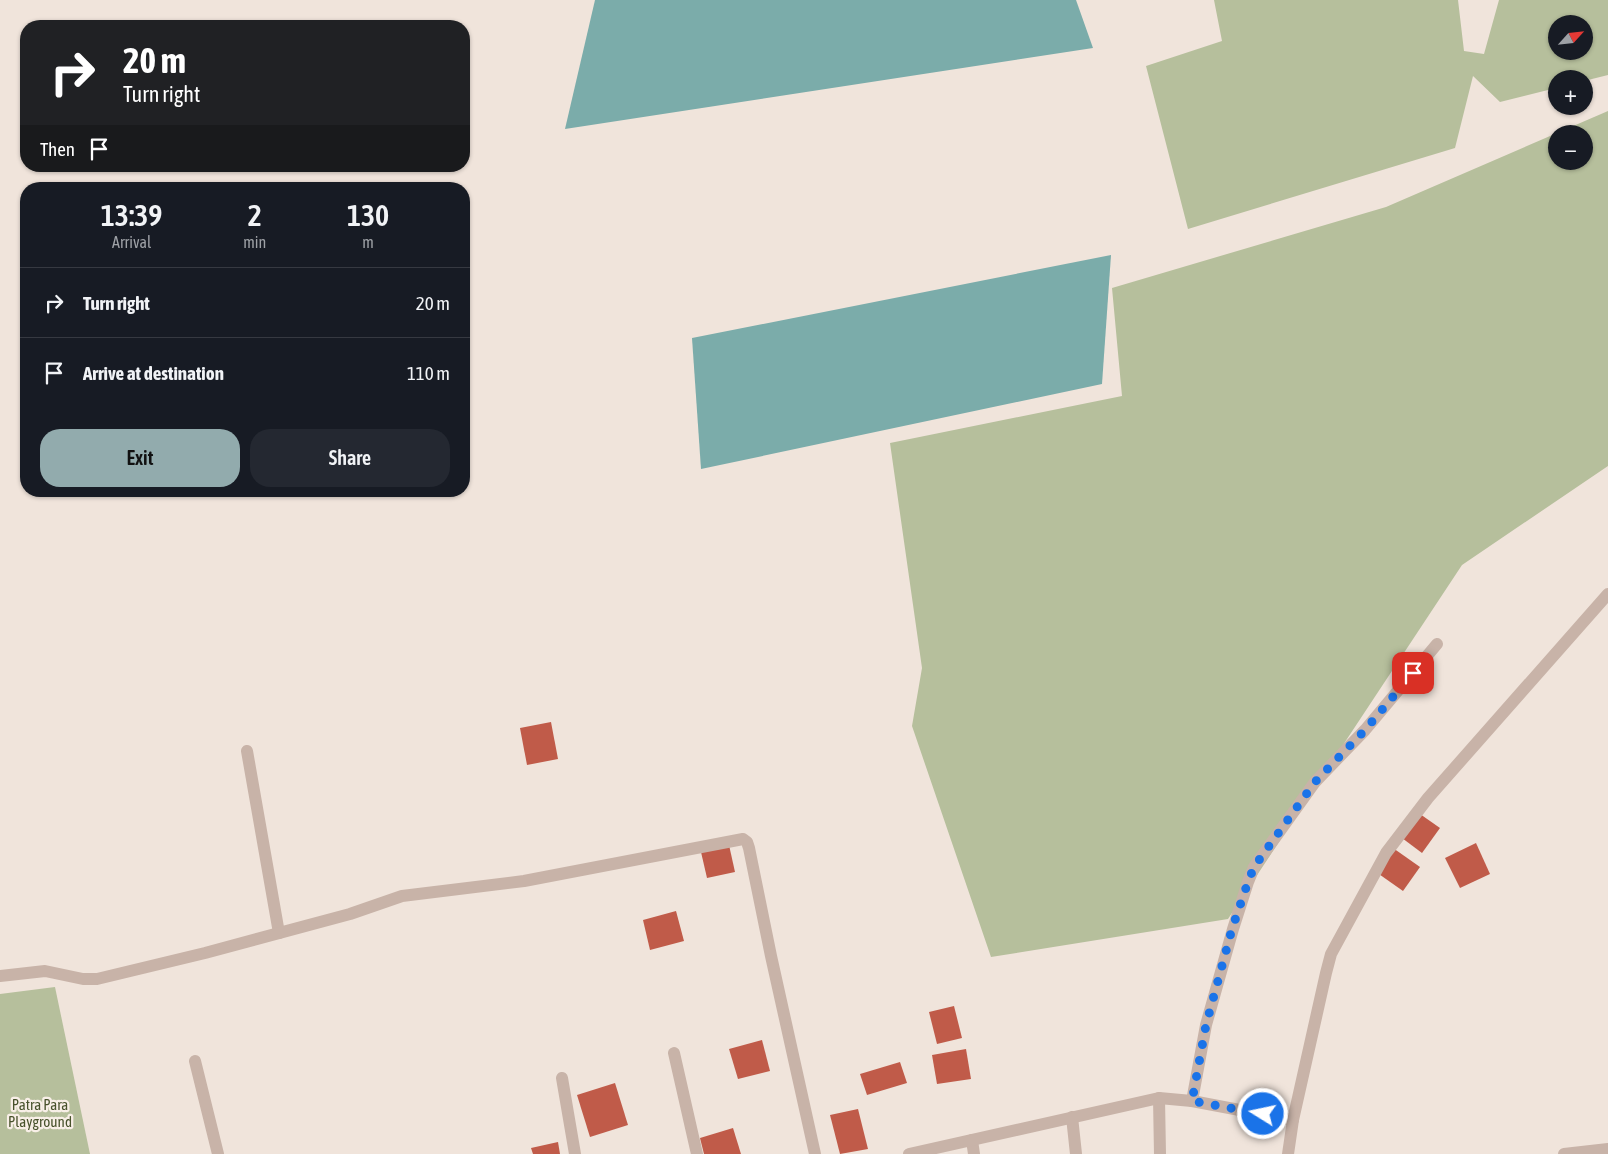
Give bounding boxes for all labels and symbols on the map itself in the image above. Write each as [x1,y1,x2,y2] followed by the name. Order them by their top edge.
[1548,15,1592,60] north arrow
[1392,652,1434,694] pin
[1236,1087,1288,1139] position arrow
[8,1096,72,1130] park label: Patra Para Playground

